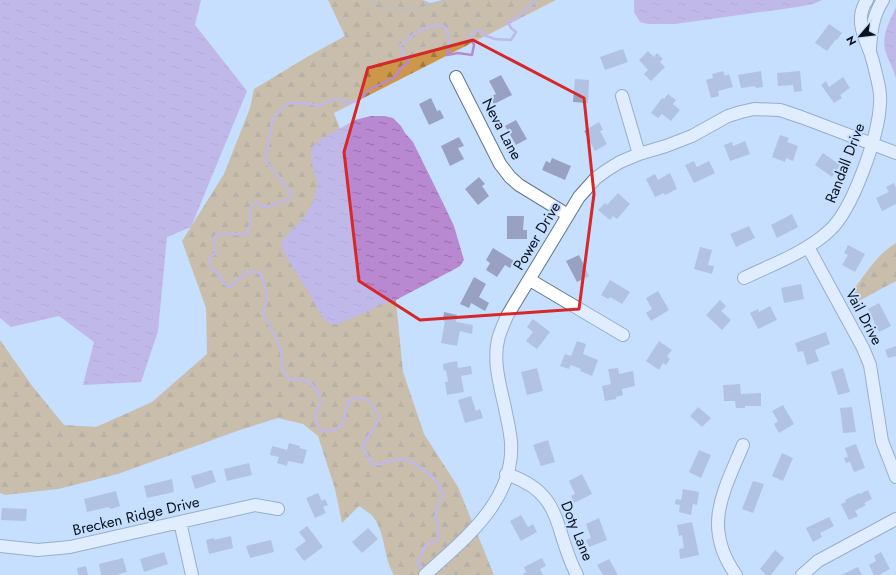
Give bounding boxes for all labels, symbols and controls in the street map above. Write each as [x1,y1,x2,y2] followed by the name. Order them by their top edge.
[840,16,880,56] north arrow
[842,33,860,48] text: N
[477,94,528,164] street label: Neva Lane
[820,120,870,206] street label: Randall Drive
[508,197,566,274] street label: Power Drive
[840,285,888,349] street label: Vail Drive
[70,491,202,541] street label: Brecken Ridge Drive
[555,498,599,564] street label: Doty Lane

